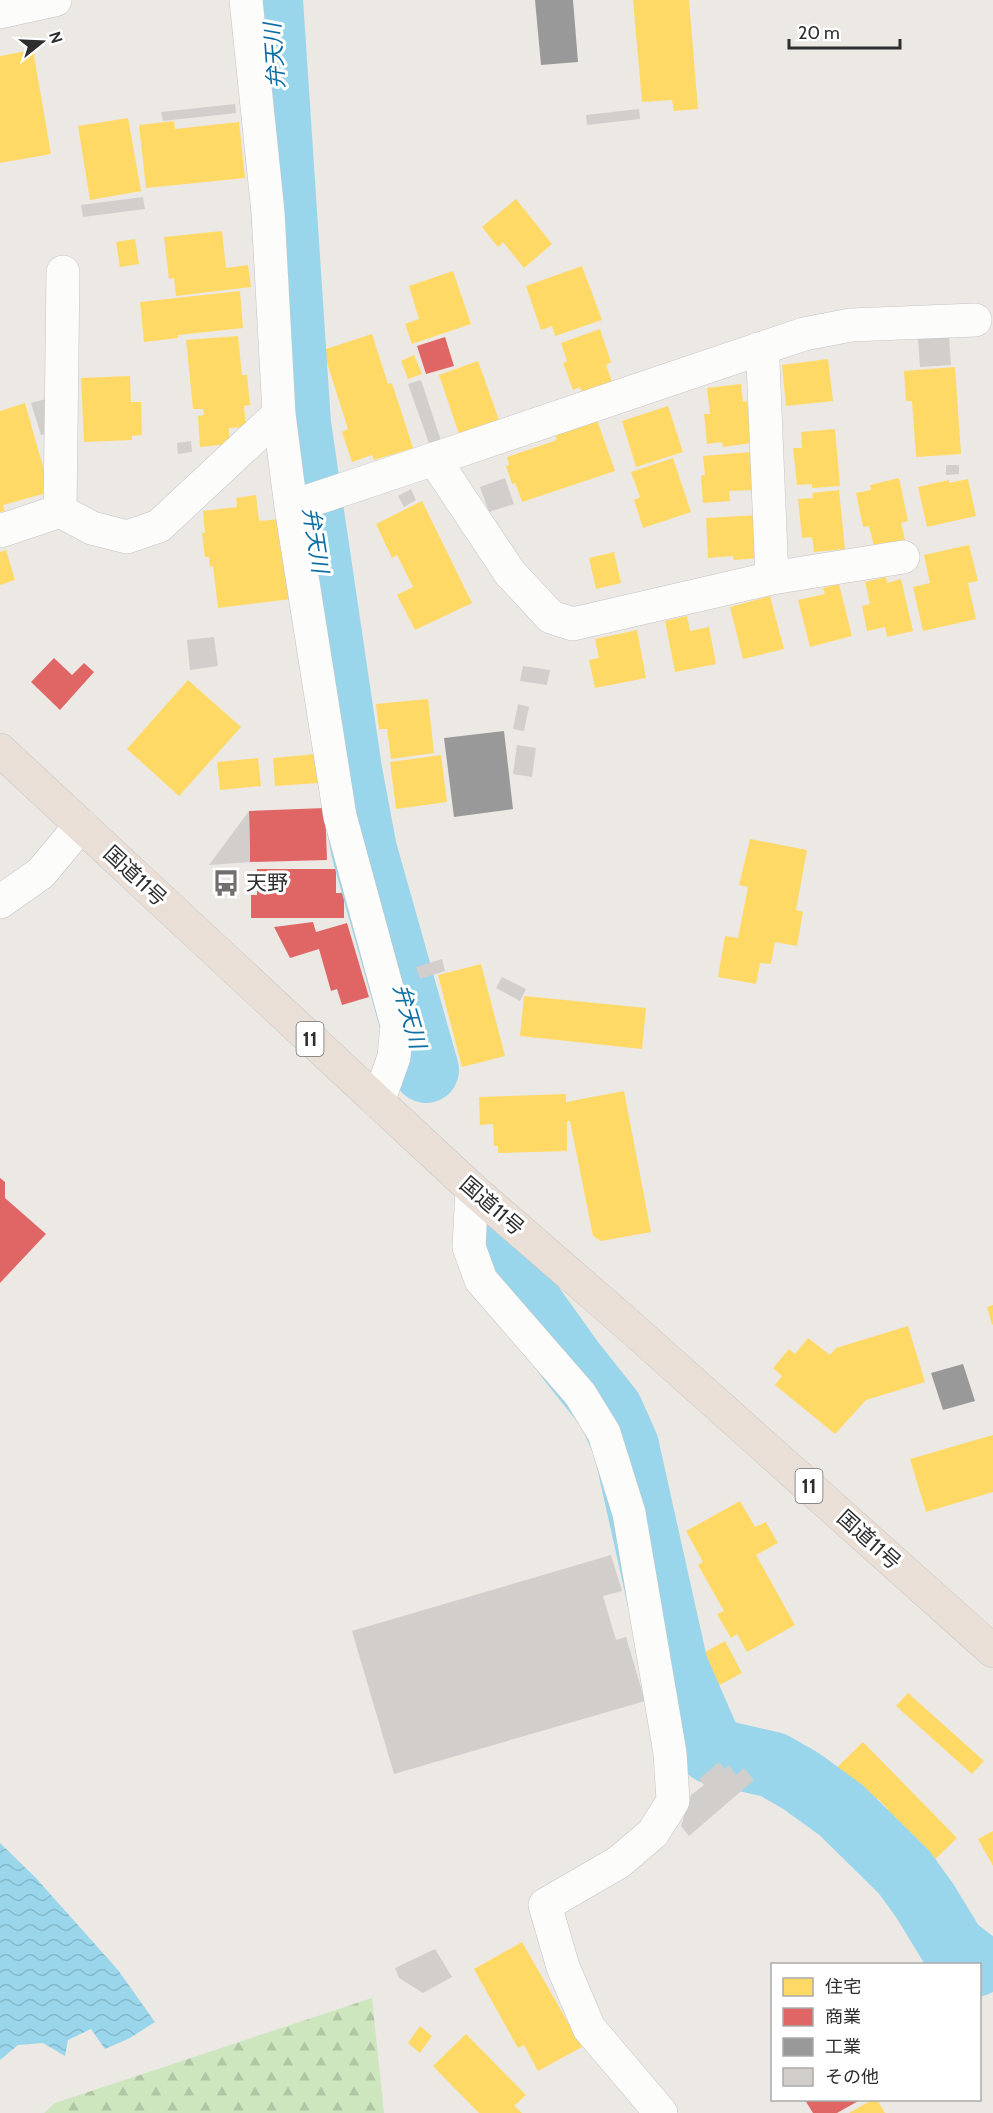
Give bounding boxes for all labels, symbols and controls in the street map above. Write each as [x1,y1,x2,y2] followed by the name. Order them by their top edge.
[12,12,72,72] north arrow
[789,12,900,50] scale bar
[259,20,290,90] water label: 弁天川
[798,22,840,44] text: 20 m
[45,29,67,46] text: N
[297,505,334,577] water label: 弁天川
[99,840,172,911] street label: 国道11号
[211,868,241,898] bus stop icon: 天野
[246,870,288,895] place label: 天野
[387,981,432,1053] water label: 弁天川
[296,1022,324,1056] road number: 11
[455,1171,529,1240] street label: 国道11号
[796,1469,822,1503] road number: 11
[832,1505,906,1575] street label: 国道11号
[771,1963,981,2101] legend
[825,1976,861,1998] text: 住宅
[825,2006,861,2028] text: 商業
[825,2036,861,2058] text: 工業
[825,2066,879,2088] text: その他

